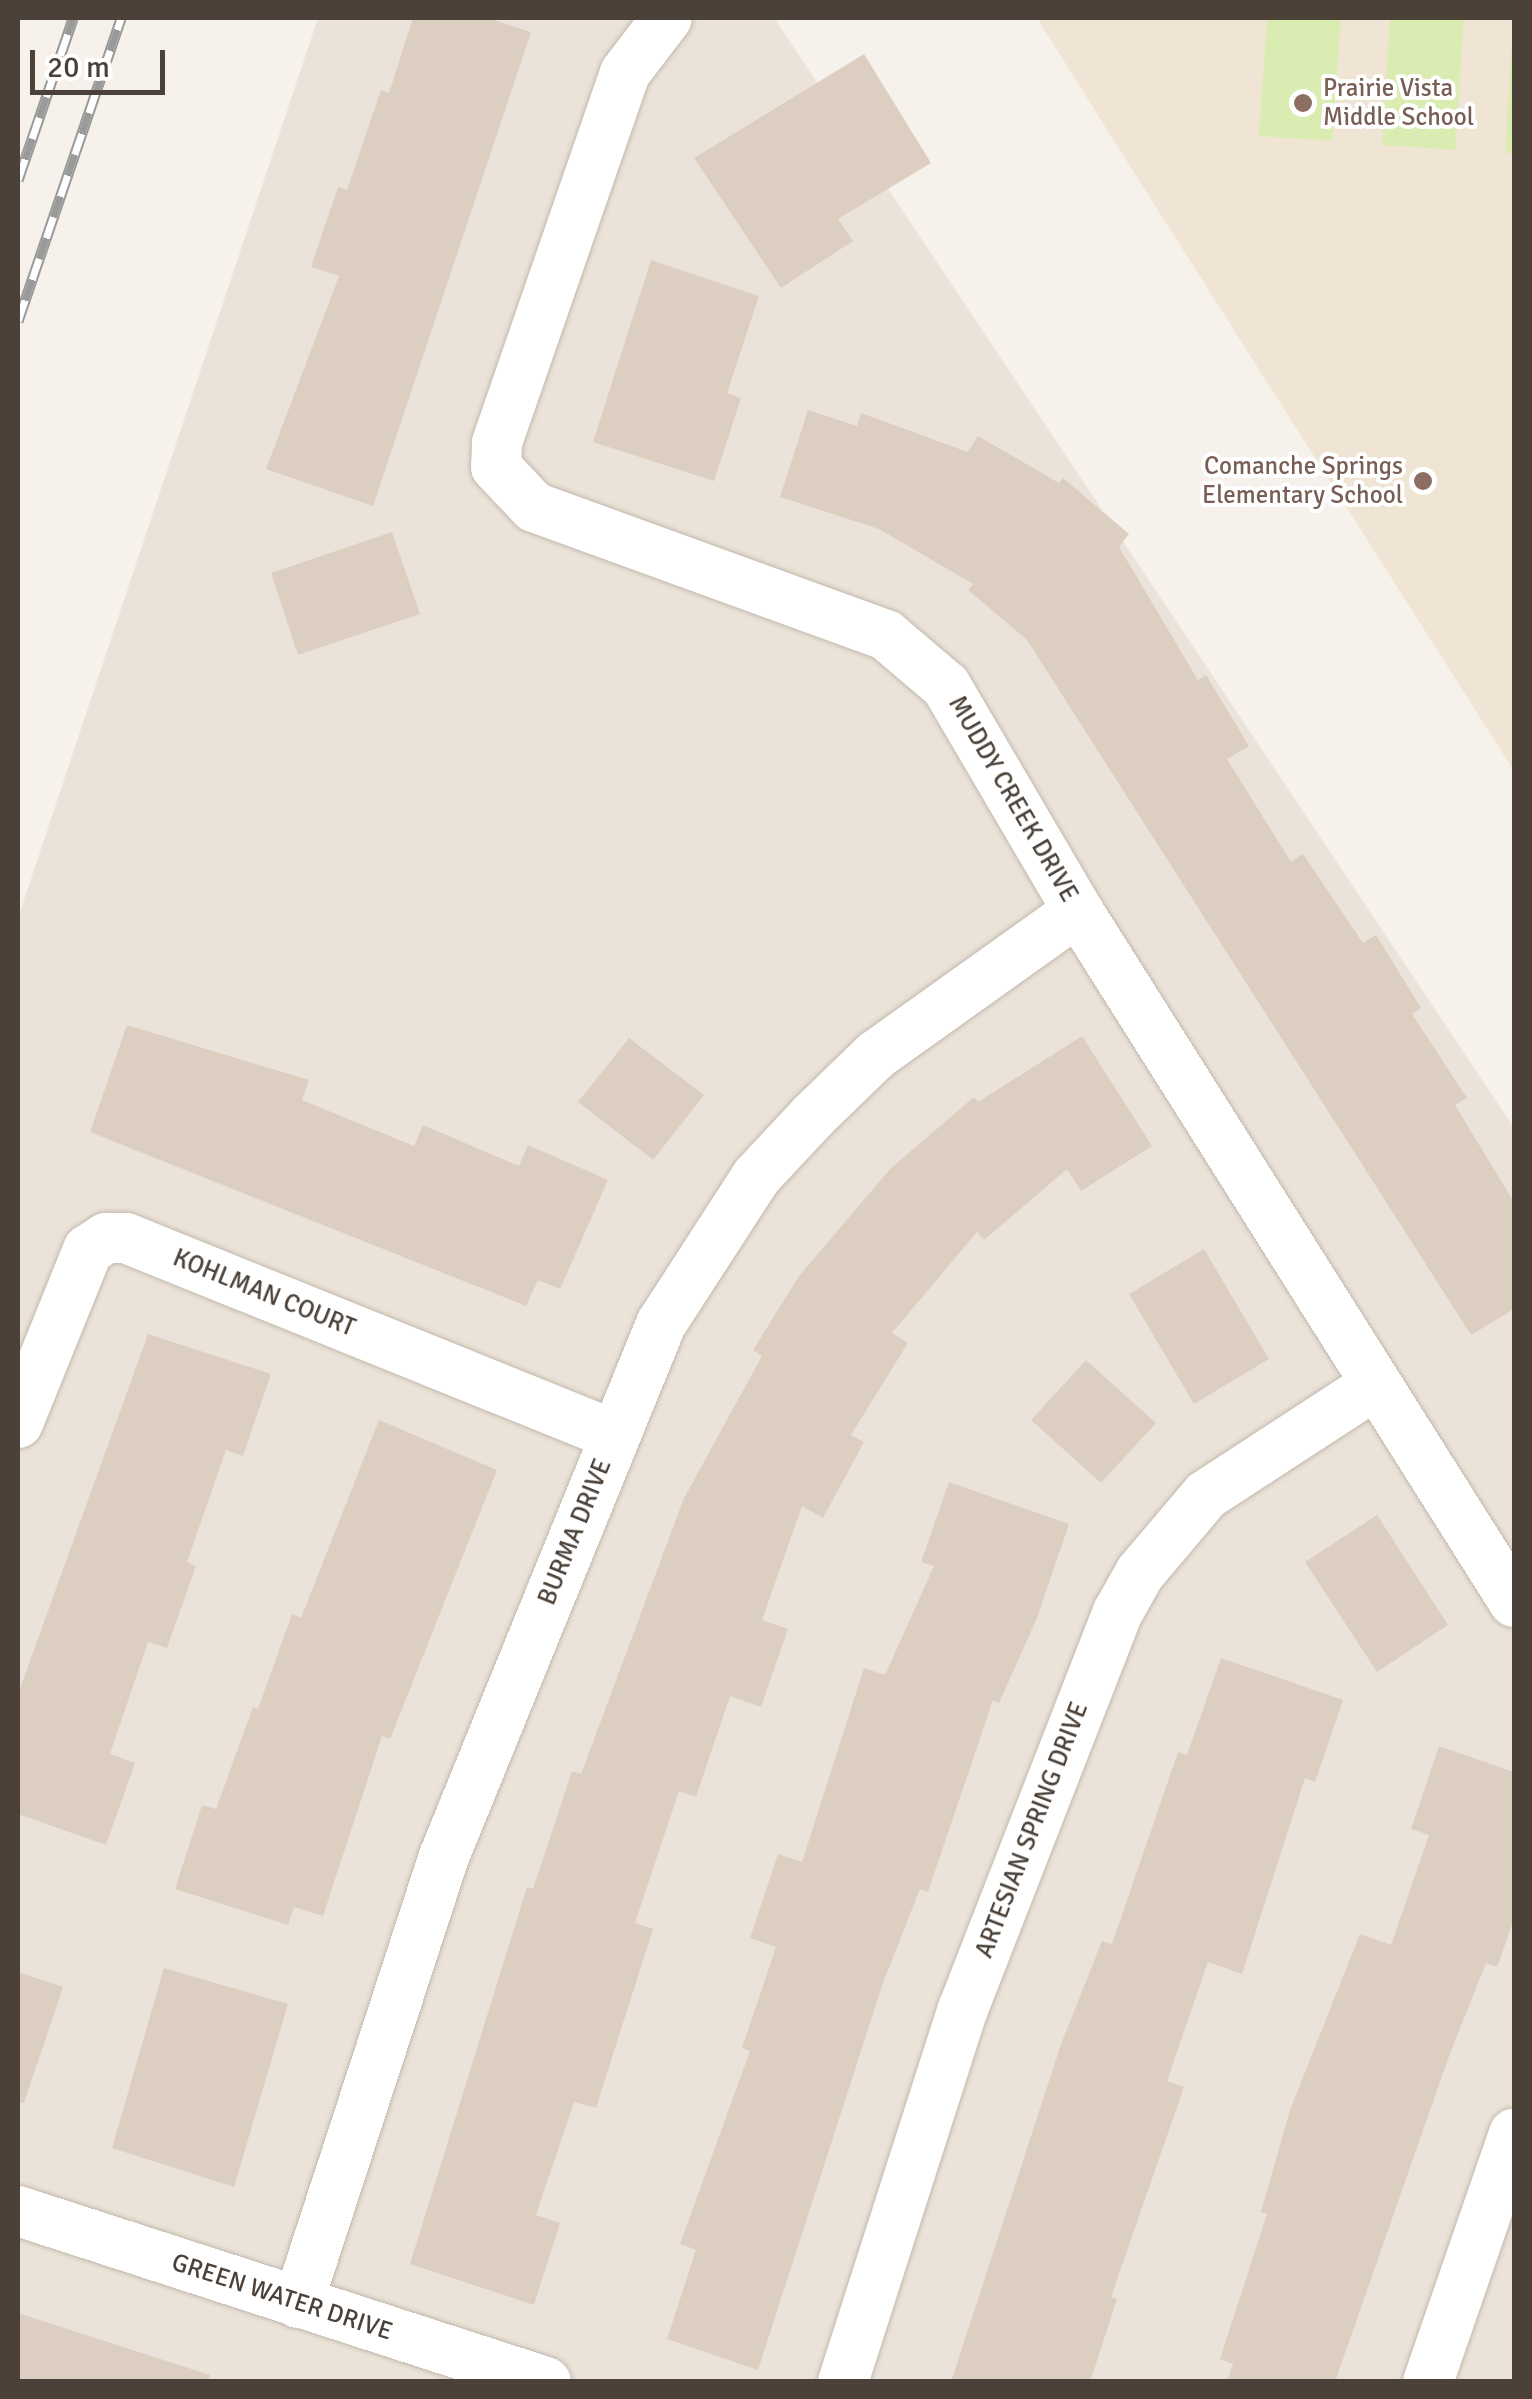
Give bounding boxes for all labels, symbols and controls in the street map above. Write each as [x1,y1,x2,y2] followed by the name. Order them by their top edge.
[35,30,170,92] scale bar
[47,49,110,86] text: 20 m
[1323,74,1474,133] place label: Prairie Vista Middle School
[1292,92,1314,114] marker: Prairie Vista Middle School
[1202,452,1403,511] place label: Comanche Springs Elementary School
[1412,470,1434,492] marker: Comanche Springs Elementary School
[942,691,1084,907] street label: MUDDY CREEK DRIVE
[169,1243,359,1343] street label: KOHLMAN COURT
[532,1455,618,1609] street label: BURMA DRIVE
[969,1698,1095,1962] street label: ARTESIAN SPRING DRIVE
[168,2247,396,2347] street label: GREEN WATER DRIVE

